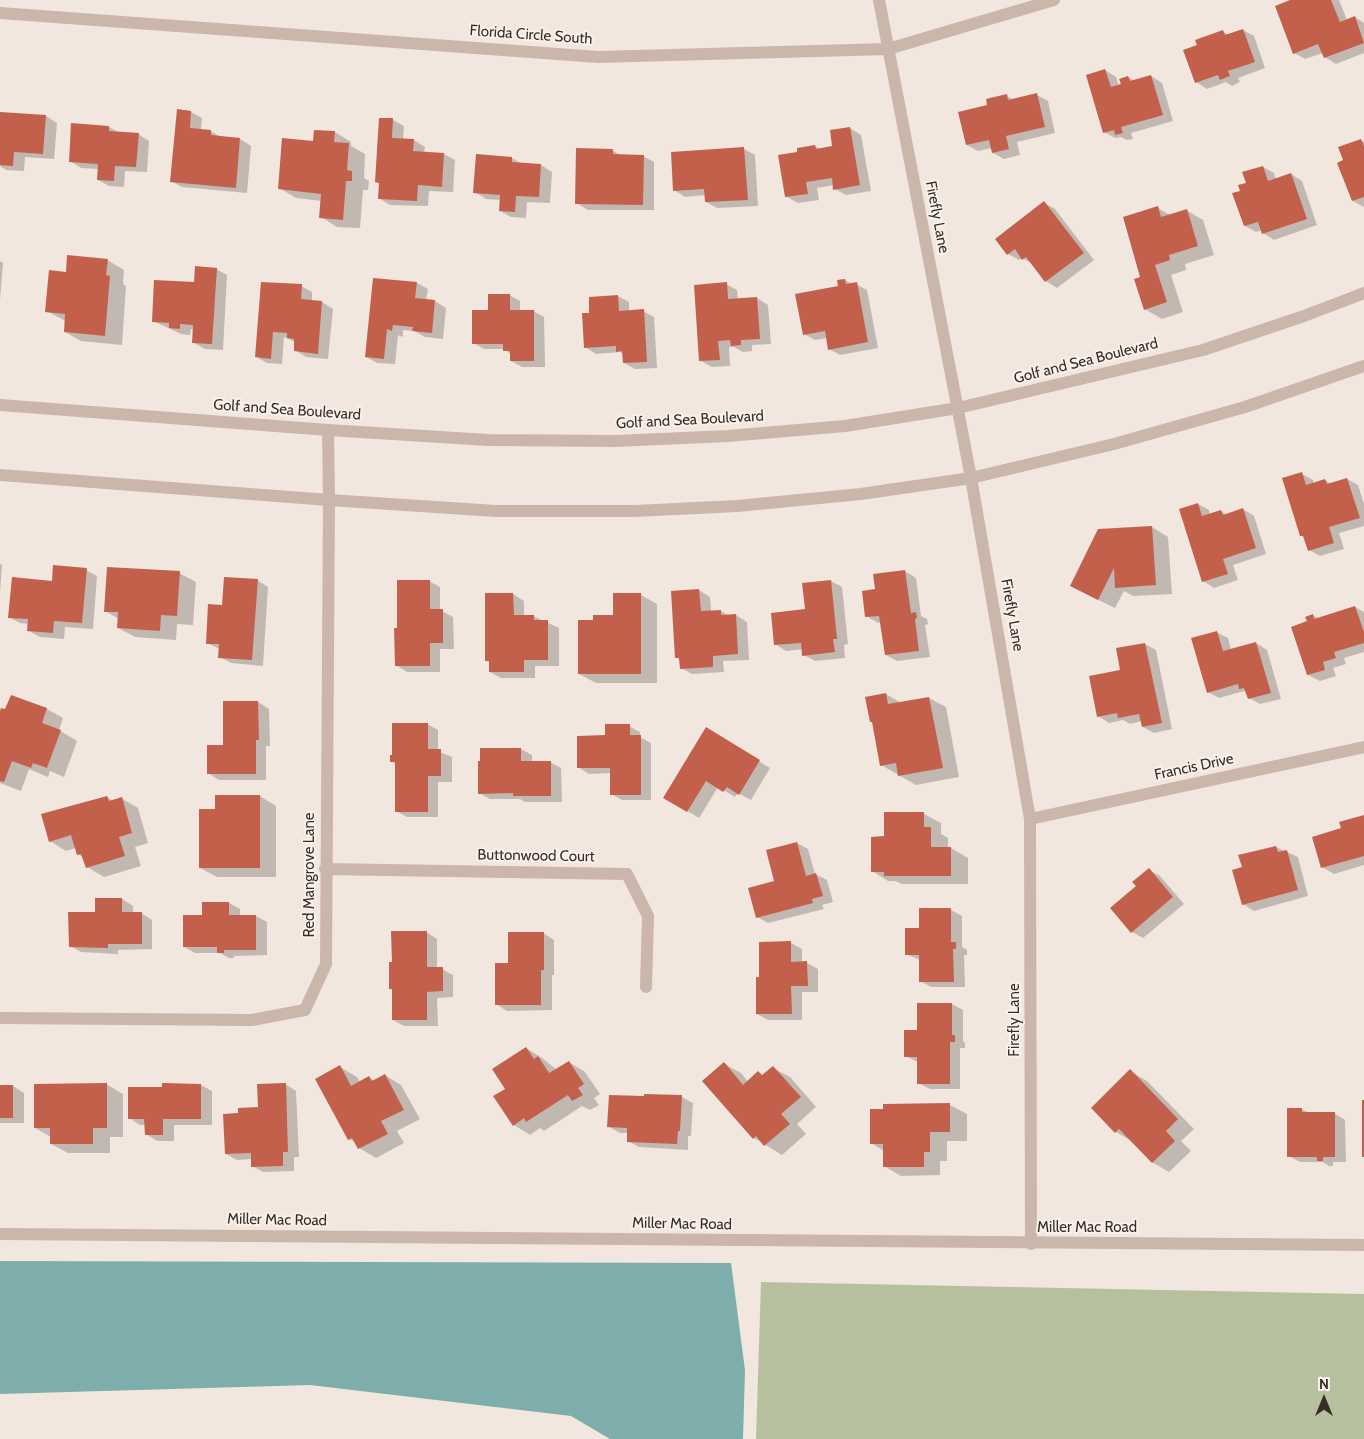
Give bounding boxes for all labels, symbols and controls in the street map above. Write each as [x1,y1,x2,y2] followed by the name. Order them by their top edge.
[469,22,593,48] street label: Florida Circle South
[921,179,953,255] street label: Firefly Lane
[1012,334,1160,388] street label: Golf and Sea Boulevard
[213,396,361,424] street label: Golf and Sea Boulevard
[616,407,764,433] street label: Golf and Sea Boulevard
[997,577,1027,653] street label: Firefly Lane
[1153,750,1235,784] street label: Francis Drive
[301,812,319,938] street label: Red Mangrove Lane
[477,846,595,866] street label: Buttonwood Court
[1006,983,1024,1057] street label: Firefly Lane
[227,1210,327,1230] street label: Miller Mac Road
[632,1214,732,1234] street label: Miller Mac Road
[1037,1219,1137,1237] street label: Miller Mac Road
[1299,1374,1349,1424] north arrow
[1319,1375,1329,1393] text: N

